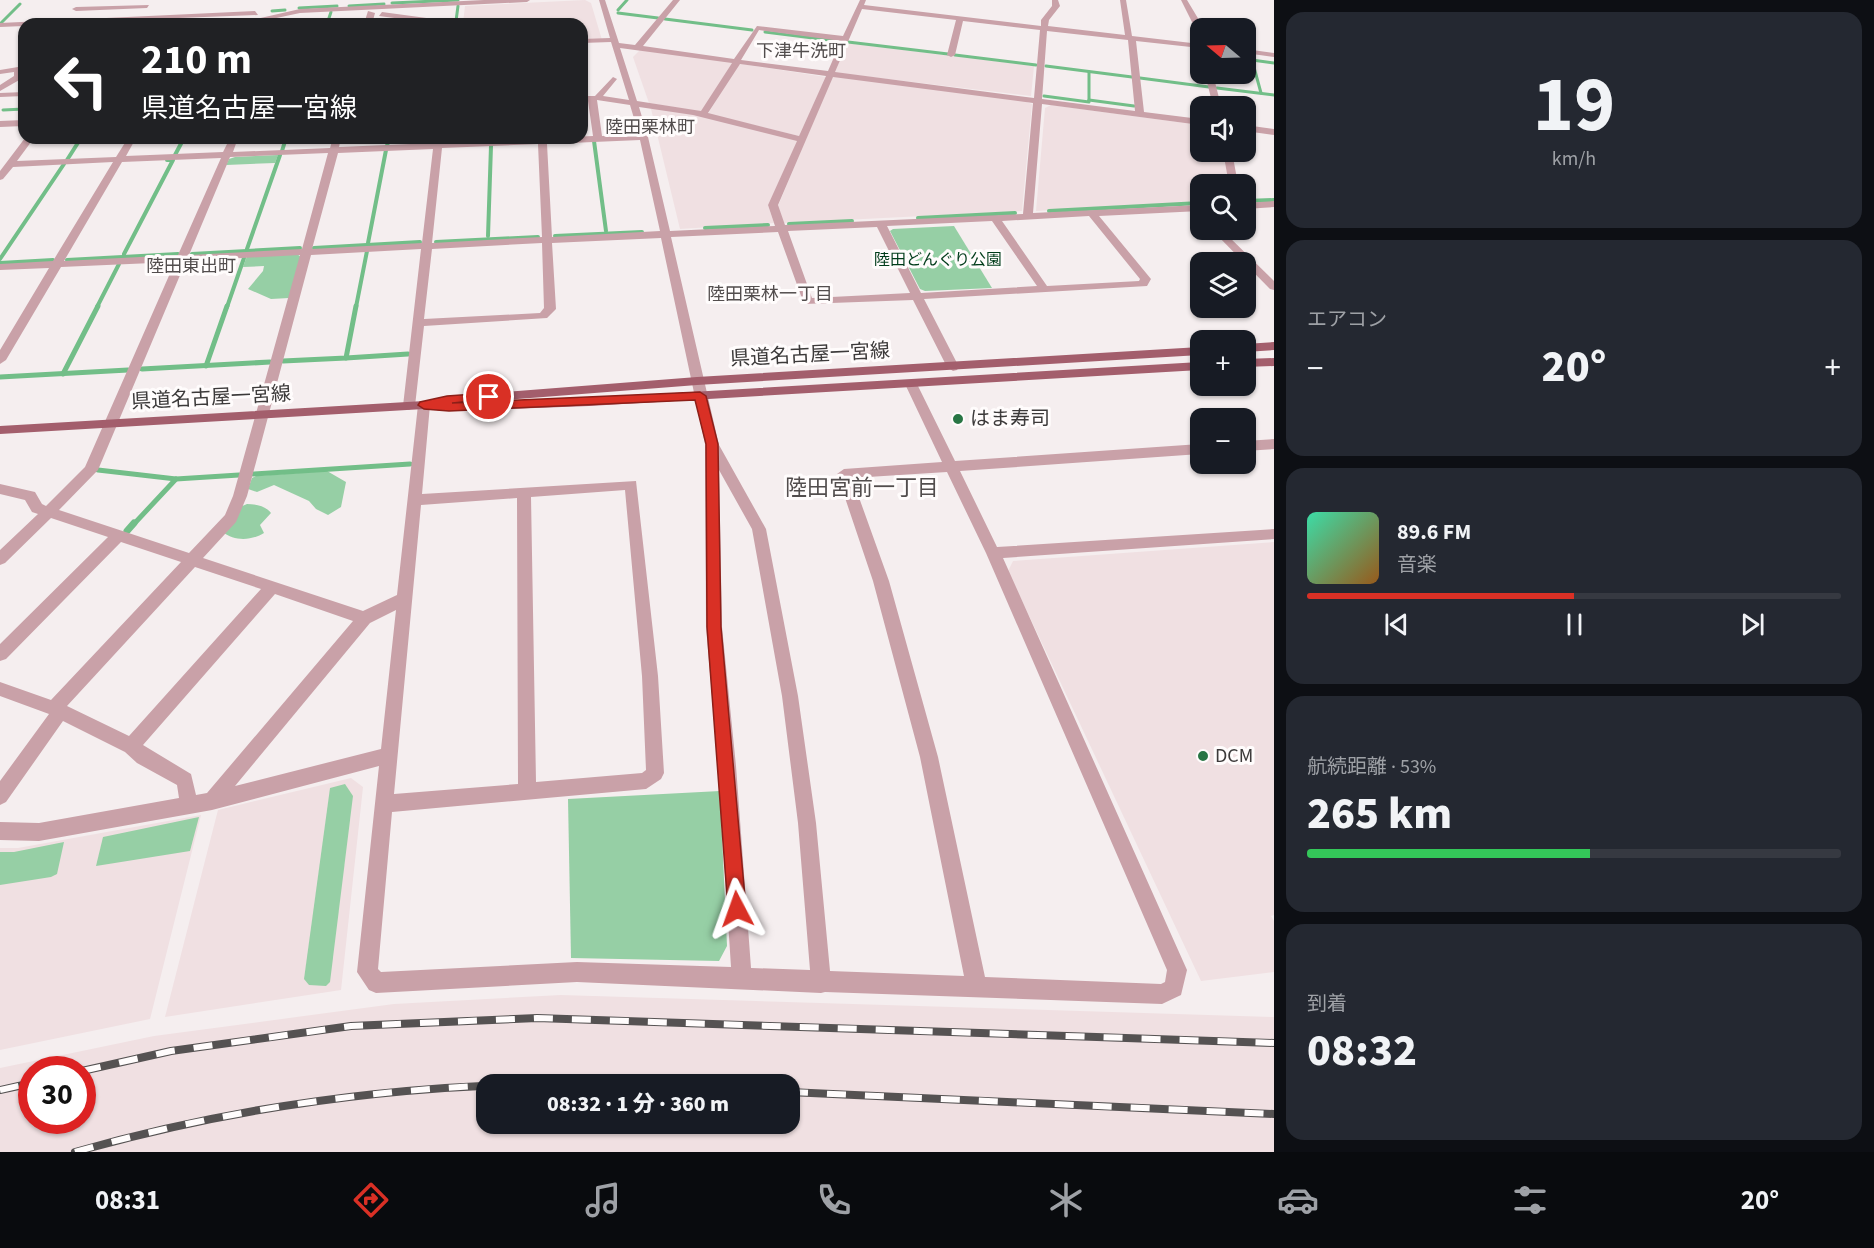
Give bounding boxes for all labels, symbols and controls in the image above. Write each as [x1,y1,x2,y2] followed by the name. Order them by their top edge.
[1190,18,1256,84] north arrow
[1190,18,1256,474] map controls
[141,30,252,90] text: 210 m
[756,39,846,64] district label: 下津牛洗町
[42,42,120,120] icon: left
[1533,50,1615,161] text: 19
[141,89,357,128] text: 県道名古屋一宮線
[1190,96,1256,162] button: sound
[605,115,695,140] district label: 陸田栗林町
[1552,145,1596,173] text: km/h
[1190,174,1256,240] button: search
[874,249,1002,271] park label: 陸田どんぐり公園
[1190,252,1256,318] button: layers
[146,254,236,279] district label: 陸田東出町
[707,282,833,307] district label: 陸田栗林一丁目
[1307,306,1387,334] text: エアコン
[1190,330,1256,396] button: +
[1542,335,1606,399] text: 20°
[729,337,891,373] street label: 県道名古屋一宮線
[1307,345,1323,392] text: −
[1825,345,1841,392] text: +
[463,371,514,422] pin
[130,380,292,416] street label: 県道名古屋一宮線
[472,380,505,413] icon: arrive
[970,405,1050,433] place label: はま寿司
[1190,408,1256,474] button: −
[951,412,965,426] marker: はま寿司
[785,472,939,504] district label: 陸田宮前一丁目
[1397,516,1471,548] text: 89.6 FM
[1397,551,1437,579] text: 音楽
[1380,608,1413,641] icon: previous
[1558,608,1591,641] icon: pause
[1736,608,1769,641] icon: next
[1215,742,1253,770] place label: DCM
[1196,749,1210,763] marker: DCM
[1307,753,1436,781] text: 航続距離 · 53%
[1307,782,1452,846] text: 265 km
[705,877,769,941] position arrow
[1307,990,1347,1018] text: 到着
[1307,1019,1417,1083] text: 08:32
[18,1056,96,1134] speed limit sign: 30
[547,1088,729,1120] text: 08:32 · 1 分 · 360 m
[350,1179,392,1221] icon: directions
[582,1179,624,1221] icon: music
[813,1179,855,1221] icon: phone
[1045,1179,1087,1221] icon: climate
[1277,1179,1319,1221] icon: car
[1509,1179,1551,1221] icon: filters
[95,1181,160,1220] text: 08:31
[1741,1181,1779,1220] text: 20°

